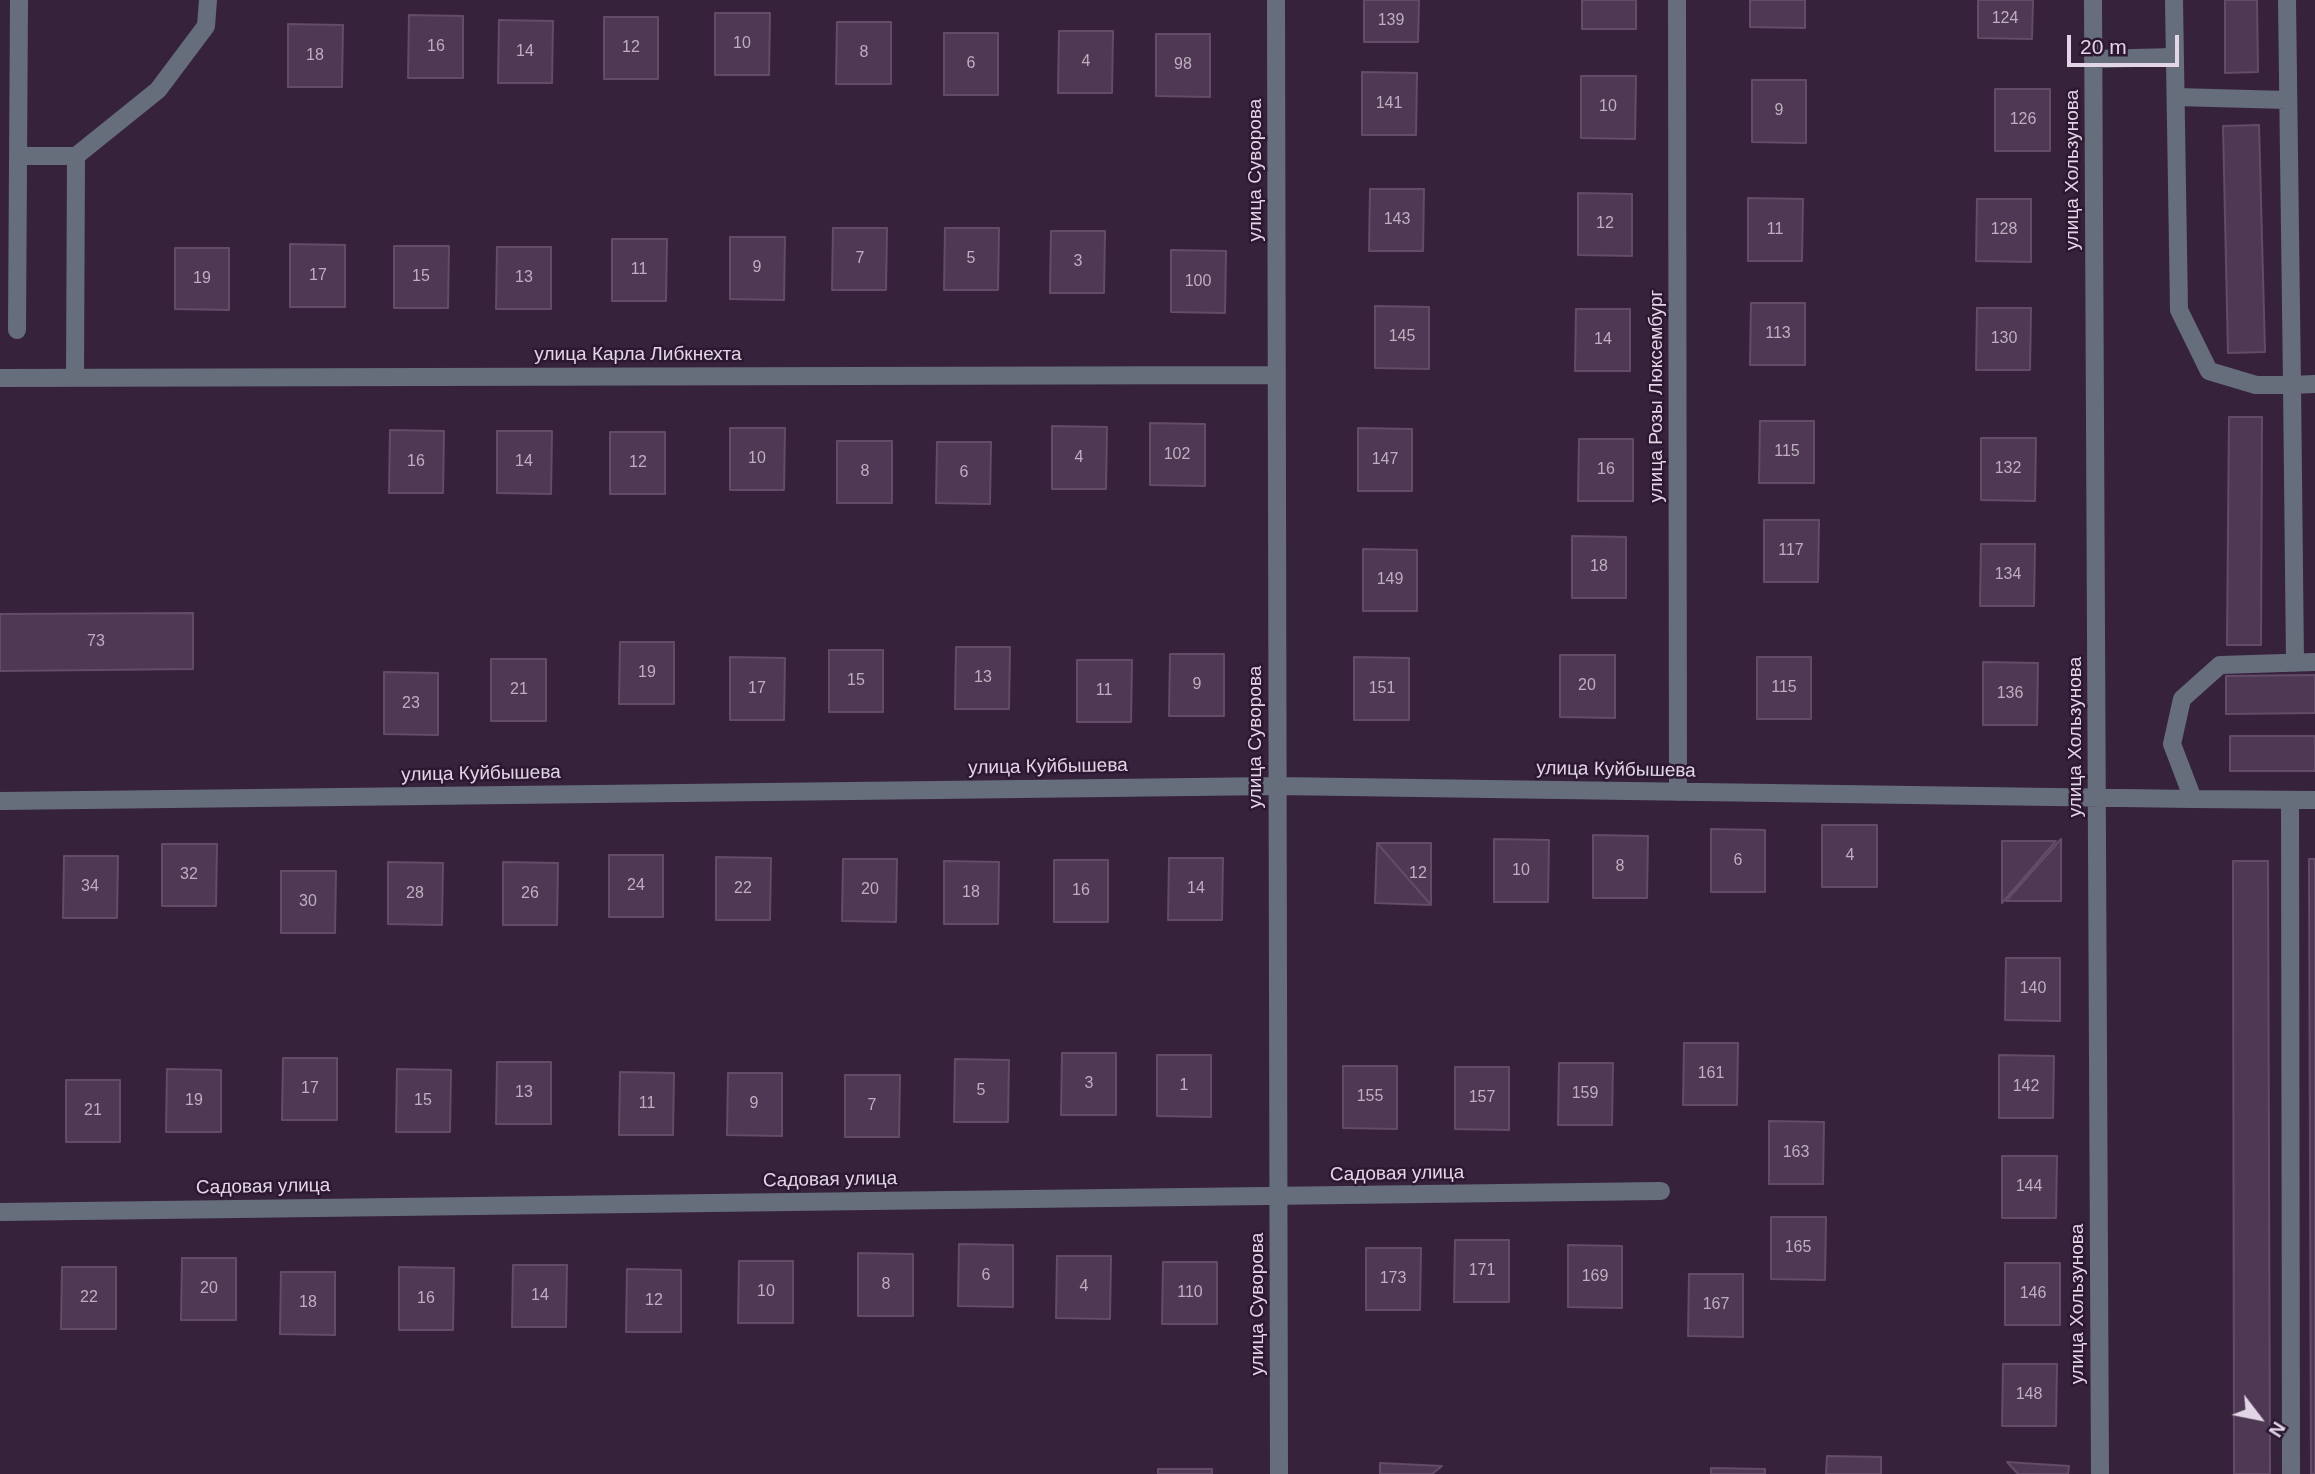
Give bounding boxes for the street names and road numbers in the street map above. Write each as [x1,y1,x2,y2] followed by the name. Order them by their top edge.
[2062,90,2084,250] street label: улица Хользунова
[1245,99,1267,241] street label: улица Суворова
[1646,290,1668,502] street label: улица Розы Люксембург
[534,344,742,366] street label: улица Карла Либкнехта
[2065,657,2087,817] street label: улица Хользунова
[1245,666,1267,808] street label: улица Суворова
[968,754,1128,780] street label: улица Куйбышева
[1536,757,1696,783] street label: улица Куйбышева
[401,761,561,787] street label: улица Куйбышева
[1330,1161,1464,1187] street label: Садовая улица
[763,1167,897,1193] street label: Садовая улица
[196,1174,330,1200] street label: Садовая улица
[2067,1224,2089,1384] street label: улица Хользунова
[1247,1233,1269,1375] street label: улица Суворова

